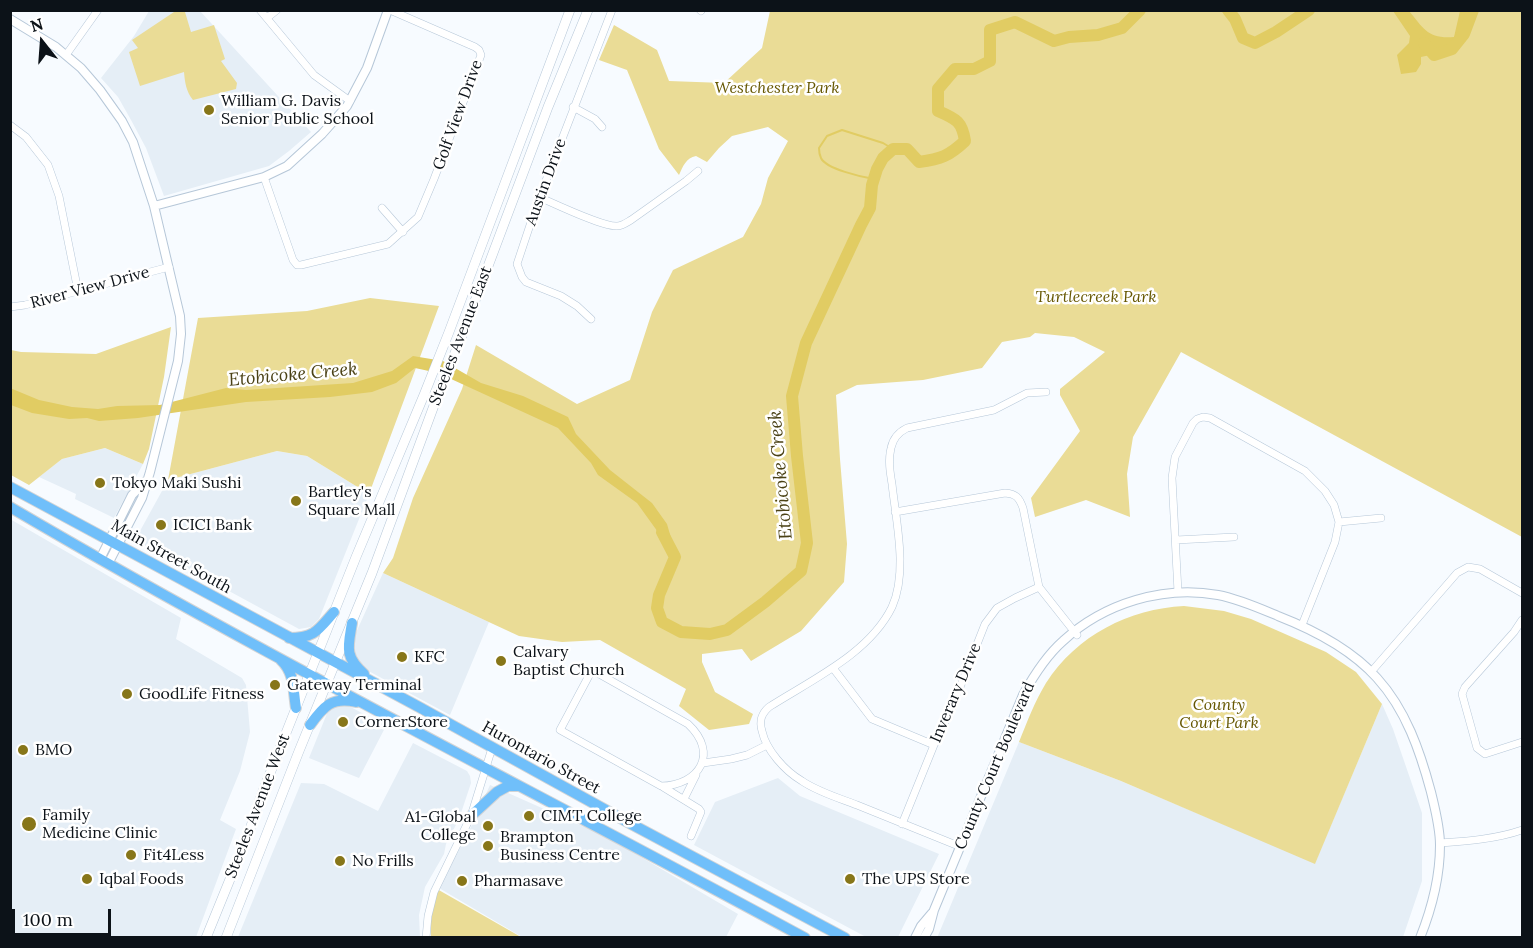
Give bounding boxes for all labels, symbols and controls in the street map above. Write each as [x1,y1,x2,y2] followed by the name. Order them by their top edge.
[12,12,72,72] north arrow
[28,13,46,36] text: N
[429,57,487,173] street label: Golf View Drive
[715,78,839,98] park label: Westchester Park
[221,91,374,129] place label: William G. Davis Senior Public School
[202,103,216,117] marker: William G. Davis Senior Public School
[521,136,571,228] street label: Austin Drive
[28,263,152,313] street label: River View Drive
[426,264,496,408] street label: Steeles Avenue East
[1036,287,1156,307] park label: Turtlecreek Park
[228,359,358,391] water label: Etobicoke Creek
[765,410,797,540] water label: Etobicoke Creek
[112,473,242,493] place label: Tokyo Maki Sushi
[93,476,107,490] marker: Tokyo Maki Sushi
[308,482,395,520] place label: Bartley's Square Mall
[289,494,303,508] marker: Bartley's Square Mall
[173,515,252,535] place label: ICICI Bank
[107,516,235,598] street label: Main Street South
[154,518,168,532] marker: ICICI Bank
[926,640,986,746] street label: Inverary Drive
[513,642,624,680] place label: Calvary Baptist Church
[414,647,445,667] place label: KFC
[395,650,409,664] marker: KFC
[494,654,508,668] marker: Calvary Baptist Church
[287,675,422,695] place label: Gateway Terminal
[268,678,282,692] marker: Gateway Terminal
[951,679,1039,853] street label: County Court Boulevard
[139,684,264,704] place label: GoodLife Fitness
[120,687,134,701] marker: GoodLife Fitness
[1179,695,1259,733] park label: County Court Park
[355,712,448,732] place label: CornerStore
[336,715,350,729] marker: CornerStore
[479,718,603,798] street label: Hurontario Street
[222,731,294,881] street label: Steeles Avenue West
[35,740,72,760] place label: BMO
[16,743,30,757] marker: BMO
[42,805,158,843] place label: Family Medicine Clinic
[541,806,642,826] place label: CIMT College
[405,807,476,845] place label: A1-Global College
[522,809,536,823] marker: CIMT College
[20,815,38,833] marker: Family Medicine Clinic
[481,819,495,833] marker: A1-Global College
[500,827,620,865] place label: Brampton Business Centre
[481,839,495,853] marker: Brampton Business Centre
[143,845,204,865] place label: Fit4Less
[124,848,138,862] marker: Fit4Less
[352,851,414,871] place label: No Frills
[333,854,347,868] marker: No Frills
[99,869,184,889] place label: Iqbal Foods
[862,869,970,889] place label: The UPS Store
[474,871,563,891] place label: Pharmasave
[80,872,94,886] marker: Iqbal Foods
[843,872,857,886] marker: The UPS Store
[455,874,469,888] marker: Pharmasave
[15,897,114,935] scale bar
[23,908,73,931] text: 100 m

